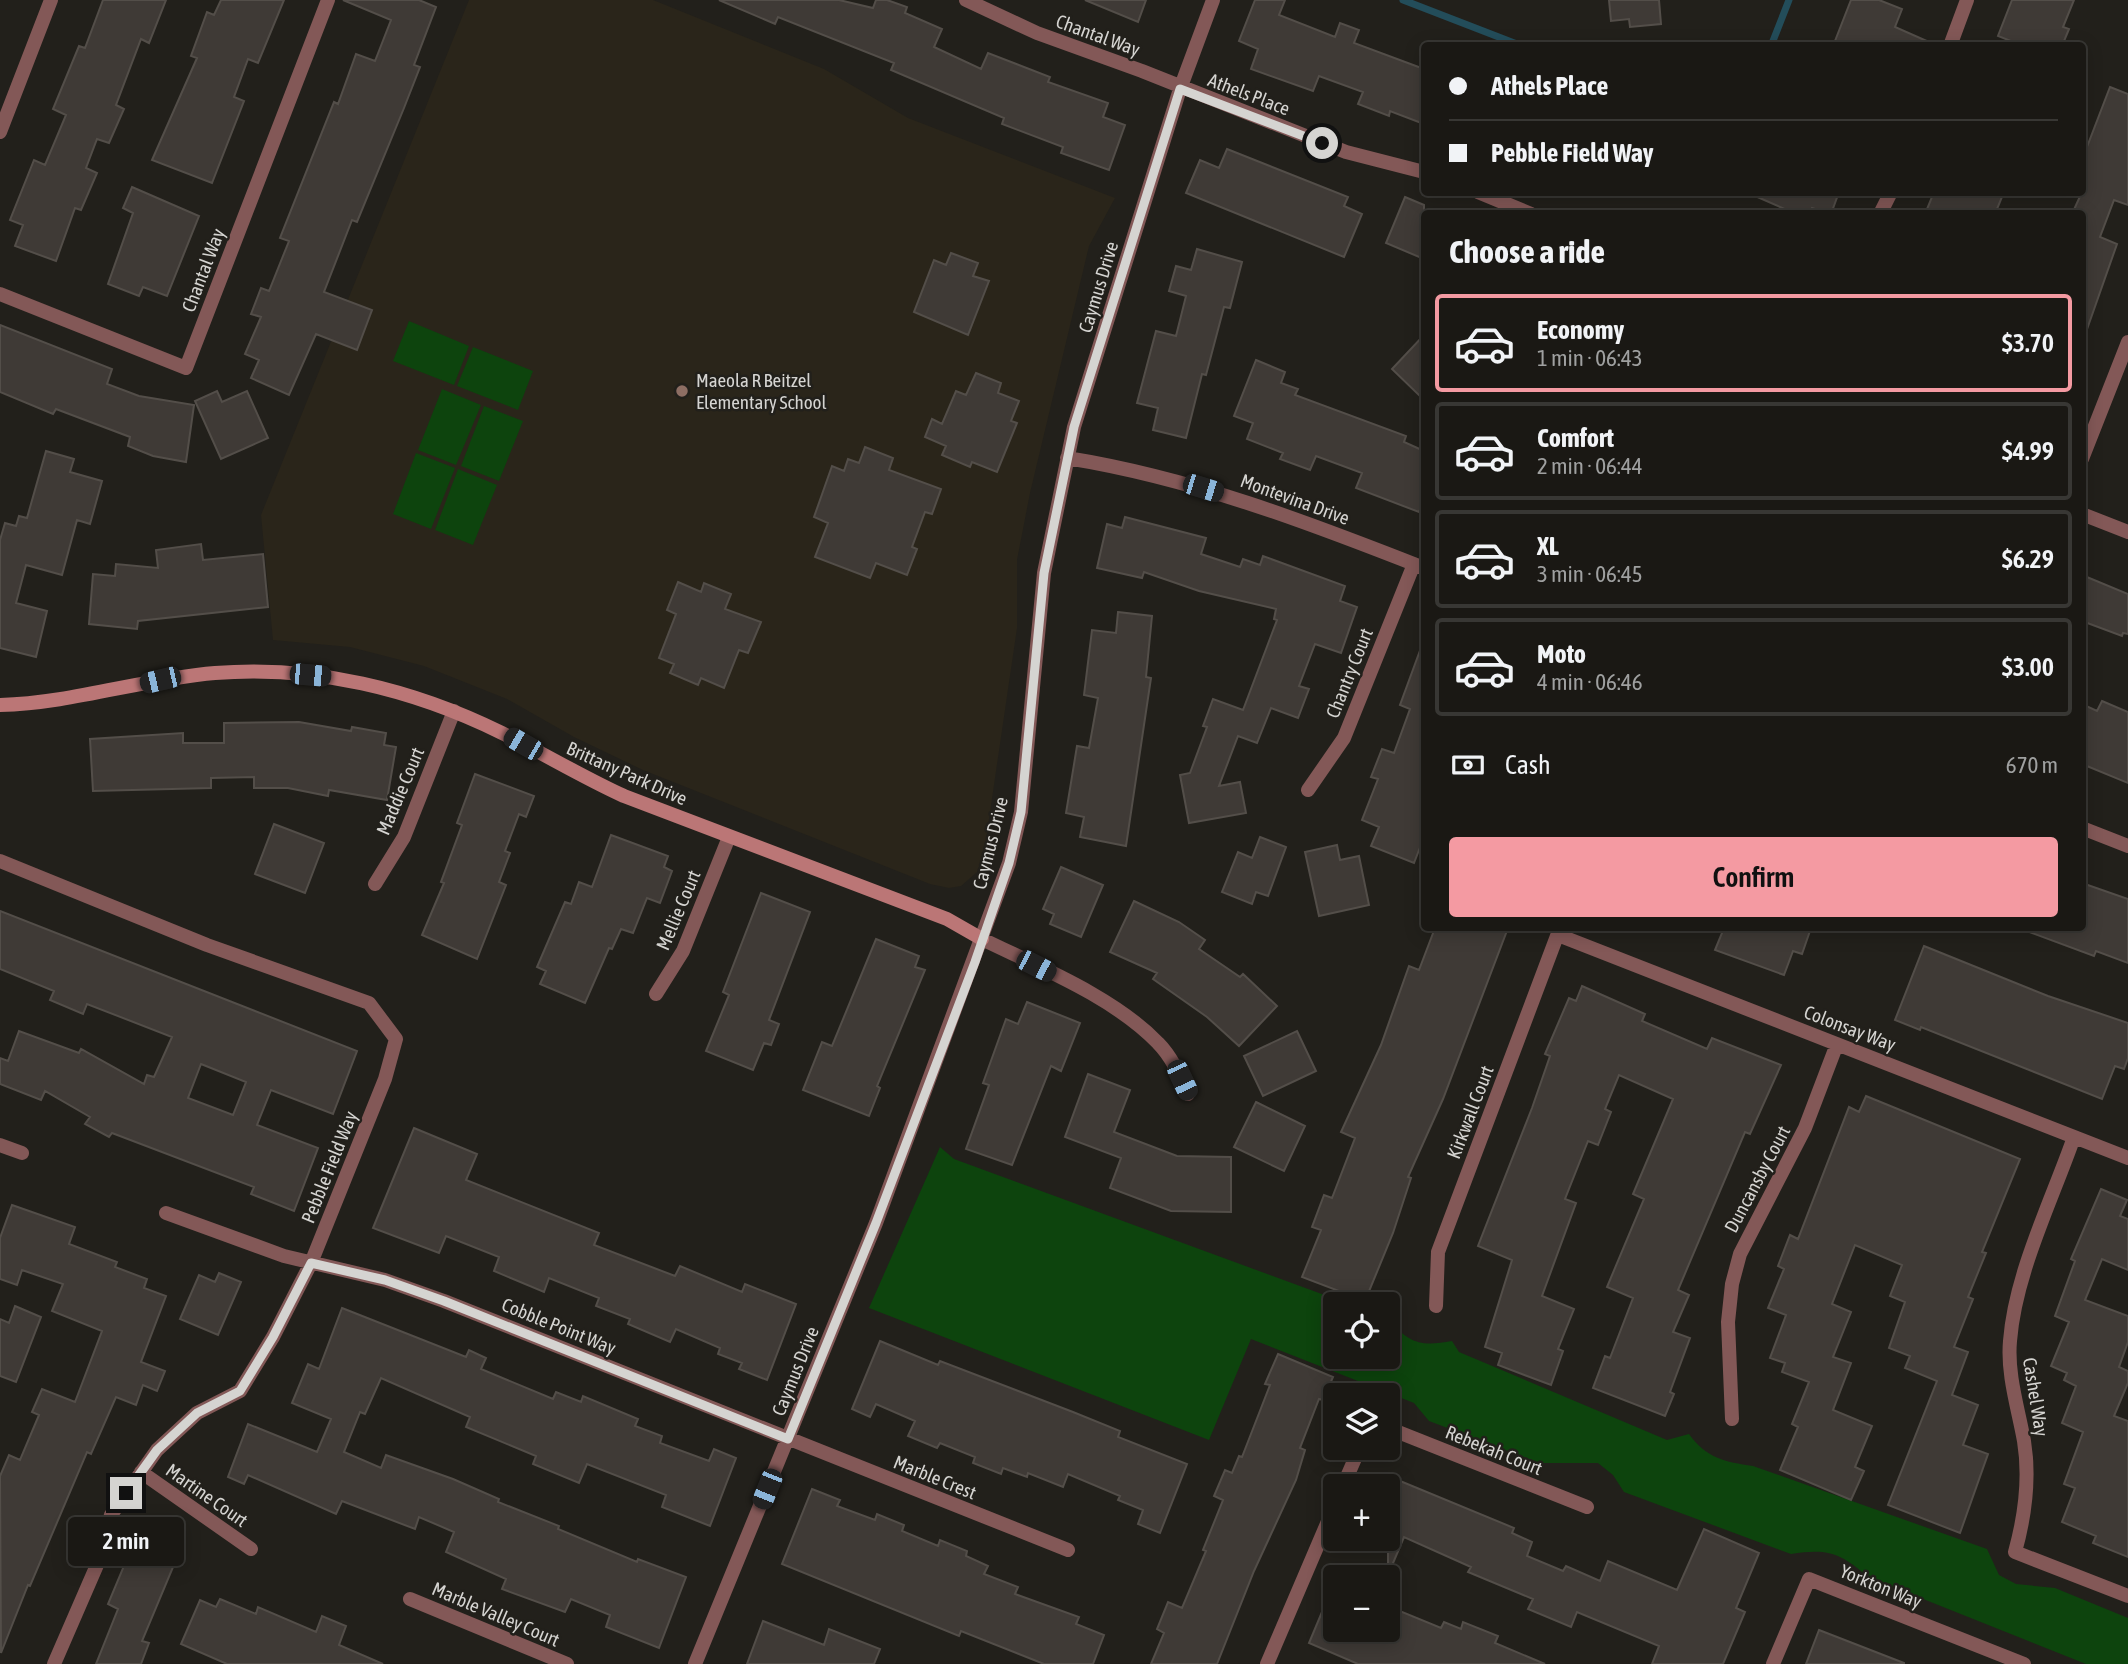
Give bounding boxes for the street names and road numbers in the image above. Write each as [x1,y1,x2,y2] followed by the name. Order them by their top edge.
[1053,10,1143,60] street label: Chantal Way
[1205,68,1293,120] street label: Athels Place
[177,225,229,315] street label: Chantal Way
[1074,239,1122,335] street label: Caymus Drive
[1238,469,1352,529] street label: Montevina Drive
[1321,625,1377,721] street label: Chantry Court
[563,737,691,809] street label: Brittany Park Drive
[372,744,428,838] street label: Maddie Court
[968,795,1012,891] street label: Caymus Drive
[651,867,705,953] street label: Mellie Court
[1801,1000,1899,1056] street label: Colonsay Way
[1442,1062,1498,1162] street label: Kirkwall Court
[297,1108,362,1226] street label: Pebble Field Way
[1720,1122,1794,1236] street label: Duncansby Court
[499,1293,619,1359] street label: Cobble Point Way
[767,1323,823,1419] street label: Caymus Drive
[2019,1356,2053,1438] street label: Cashel Way
[1442,1421,1546,1479] street label: Rebekah Court
[890,1450,980,1504] street label: Marble Crest
[162,1459,252,1531] street label: Martine Court
[1837,1560,1925,1612] street label: Yorkton Way
[429,1577,563,1651] street label: Marble Valley Court

